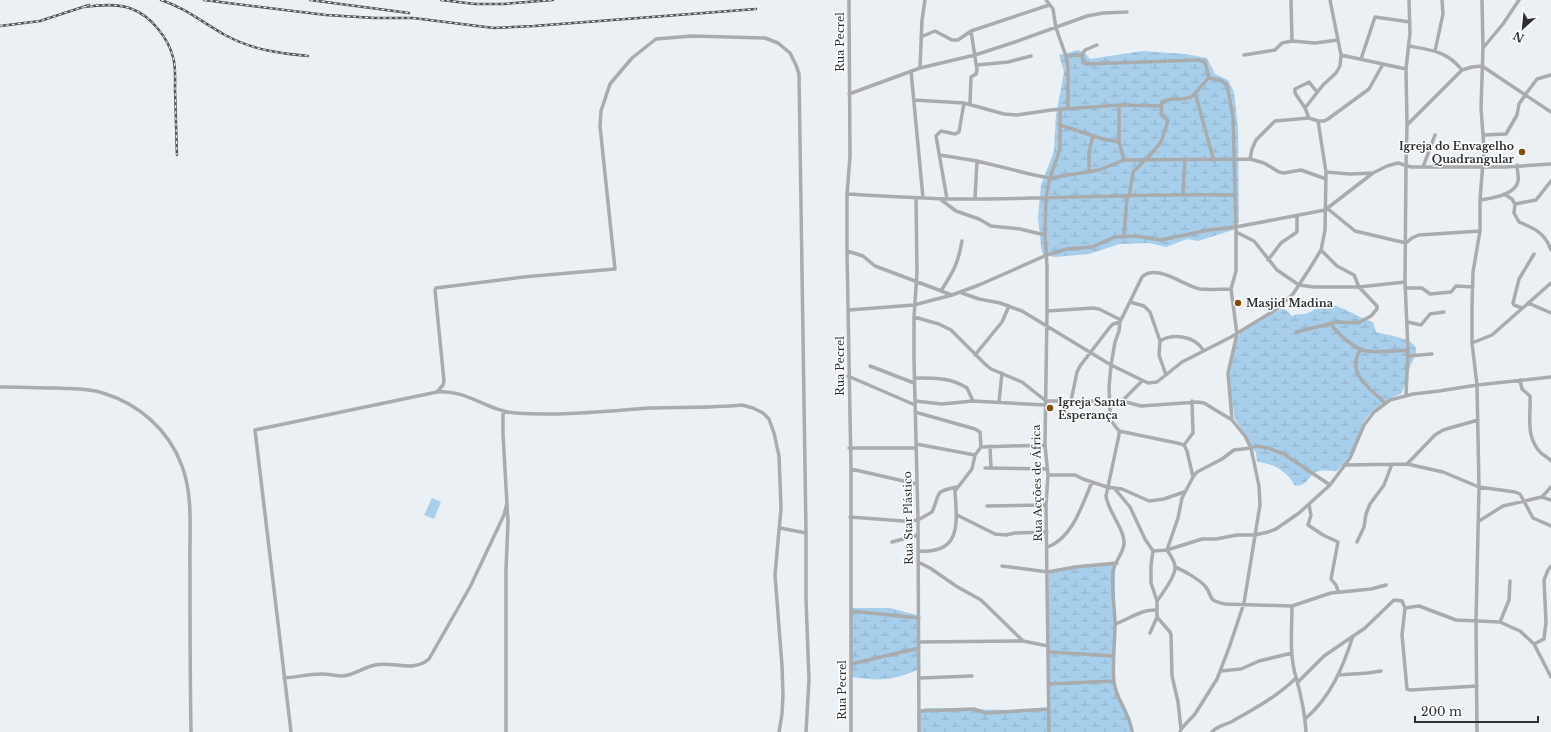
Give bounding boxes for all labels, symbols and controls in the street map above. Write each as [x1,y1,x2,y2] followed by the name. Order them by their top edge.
[1503,8,1543,48] north arrow
[833,12,847,72] street label: Rua Pecrel
[1510,28,1526,45] text: N
[1399,139,1515,166] place label: Igreja do Envagelho Quadrangular
[1517,147,1527,157] marker: Igreja do Envagelho Quadrangular
[1246,296,1334,310] place label: Masjid Madina
[1233,298,1243,308] marker: Masjid Madina
[833,336,847,396] street label: Rua Pecrel
[1058,395,1127,422] place label: Igreja Santa Esperança
[1045,403,1055,413] marker: Igreja Santa Esperança
[1029,424,1045,542] street label: Rua Acções de África
[900,471,916,565] street label: Rua Star Plástico
[835,660,849,720] street label: Rua Pecrel
[1415,698,1538,724] scale bar
[1421,704,1462,719] text: 200 m

